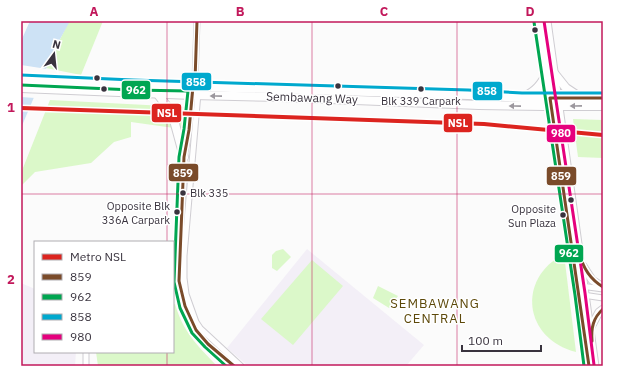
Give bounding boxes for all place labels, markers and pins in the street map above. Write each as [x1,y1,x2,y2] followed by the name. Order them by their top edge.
[530,25,540,35] unlabelled marker
[92,73,102,83] unlabelled marker
[333,81,343,91] unlabelled marker
[99,84,109,94] unlabelled marker
[416,84,426,94] marker: Blk 339 Carpark
[381,94,461,108] place label: Blk 339 Carpark
[190,186,228,200] place label: Blk 335
[178,188,188,198] marker: Blk 335
[566,195,576,205] unlabelled marker
[102,199,170,227] place label: Opposite Blk 336A Carpark
[508,202,556,230] place label: Opposite Sun Plaza
[172,207,182,217] marker: Opposite Blk 336A Carpark
[558,210,568,220] marker: Opposite Sun Plaza

